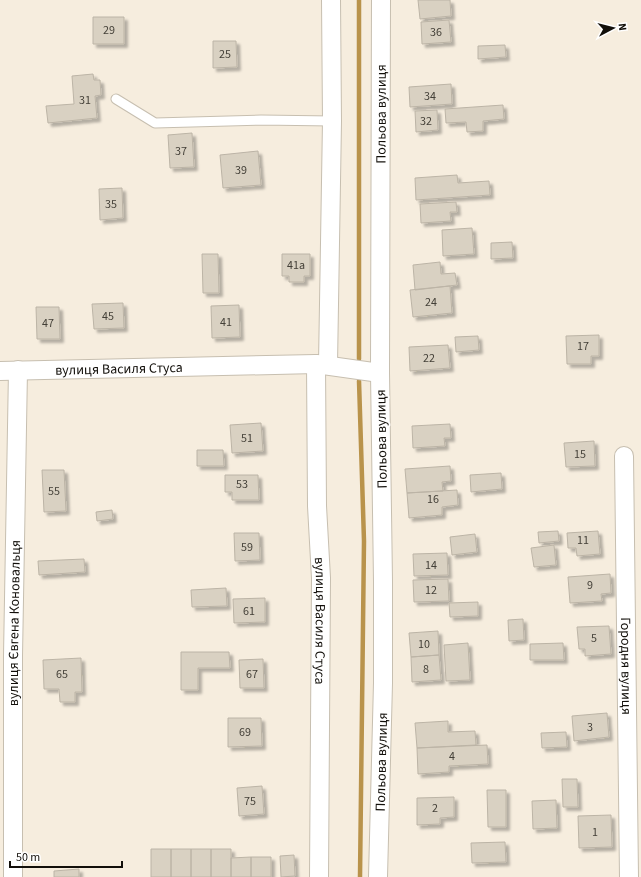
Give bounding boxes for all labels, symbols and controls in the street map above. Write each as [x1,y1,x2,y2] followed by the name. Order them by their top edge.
[593,8,633,48] north arrow
[103,22,115,39] house number: 29
[615,22,630,31] text: N
[430,24,442,41] house number: 36
[219,46,231,63] house number: 25
[372,64,392,164] street label: Польова вулиця
[424,88,436,105] house number: 34
[79,92,91,109] house number: 31
[420,113,432,130] house number: 32
[175,143,187,160] house number: 37
[235,162,247,179] house number: 39
[105,196,117,213] house number: 35
[287,257,305,274] house number: 41а
[425,294,437,311] house number: 24
[102,308,114,325] house number: 45
[220,314,232,331] house number: 41
[42,315,54,332] house number: 47
[577,338,589,355] house number: 17
[423,350,435,367] house number: 22
[55,358,183,381] street label: вулиця Василя Стуса
[371,389,393,489] street label: Польова вулиця
[241,430,253,447] house number: 51
[574,446,586,463] house number: 15
[236,476,248,493] house number: 53
[48,483,60,500] house number: 55
[427,491,439,508] house number: 16
[577,532,589,549] house number: 11
[241,539,253,556] house number: 59
[4,540,26,706] street label: вулиця Євгена Коновальця
[309,557,330,685] street label: вулиця Василя Стуса
[425,557,437,574] house number: 14
[587,577,593,594] house number: 9
[425,582,437,599] house number: 12
[243,603,255,620] house number: 61
[615,617,636,715] street label: Городня вулиця
[591,630,597,647] house number: 5
[418,636,430,653] house number: 10
[423,661,429,678] house number: 8
[56,666,68,683] house number: 65
[246,666,258,683] house number: 67
[371,712,393,812] street label: Польова вулиця
[587,719,593,736] house number: 3
[239,724,251,741] house number: 69
[449,748,455,765] house number: 4
[244,793,256,810] house number: 75
[432,800,438,817] house number: 2
[592,824,598,841] house number: 1
[10,843,122,869] scale bar
[16,849,40,866] text: 50 m

